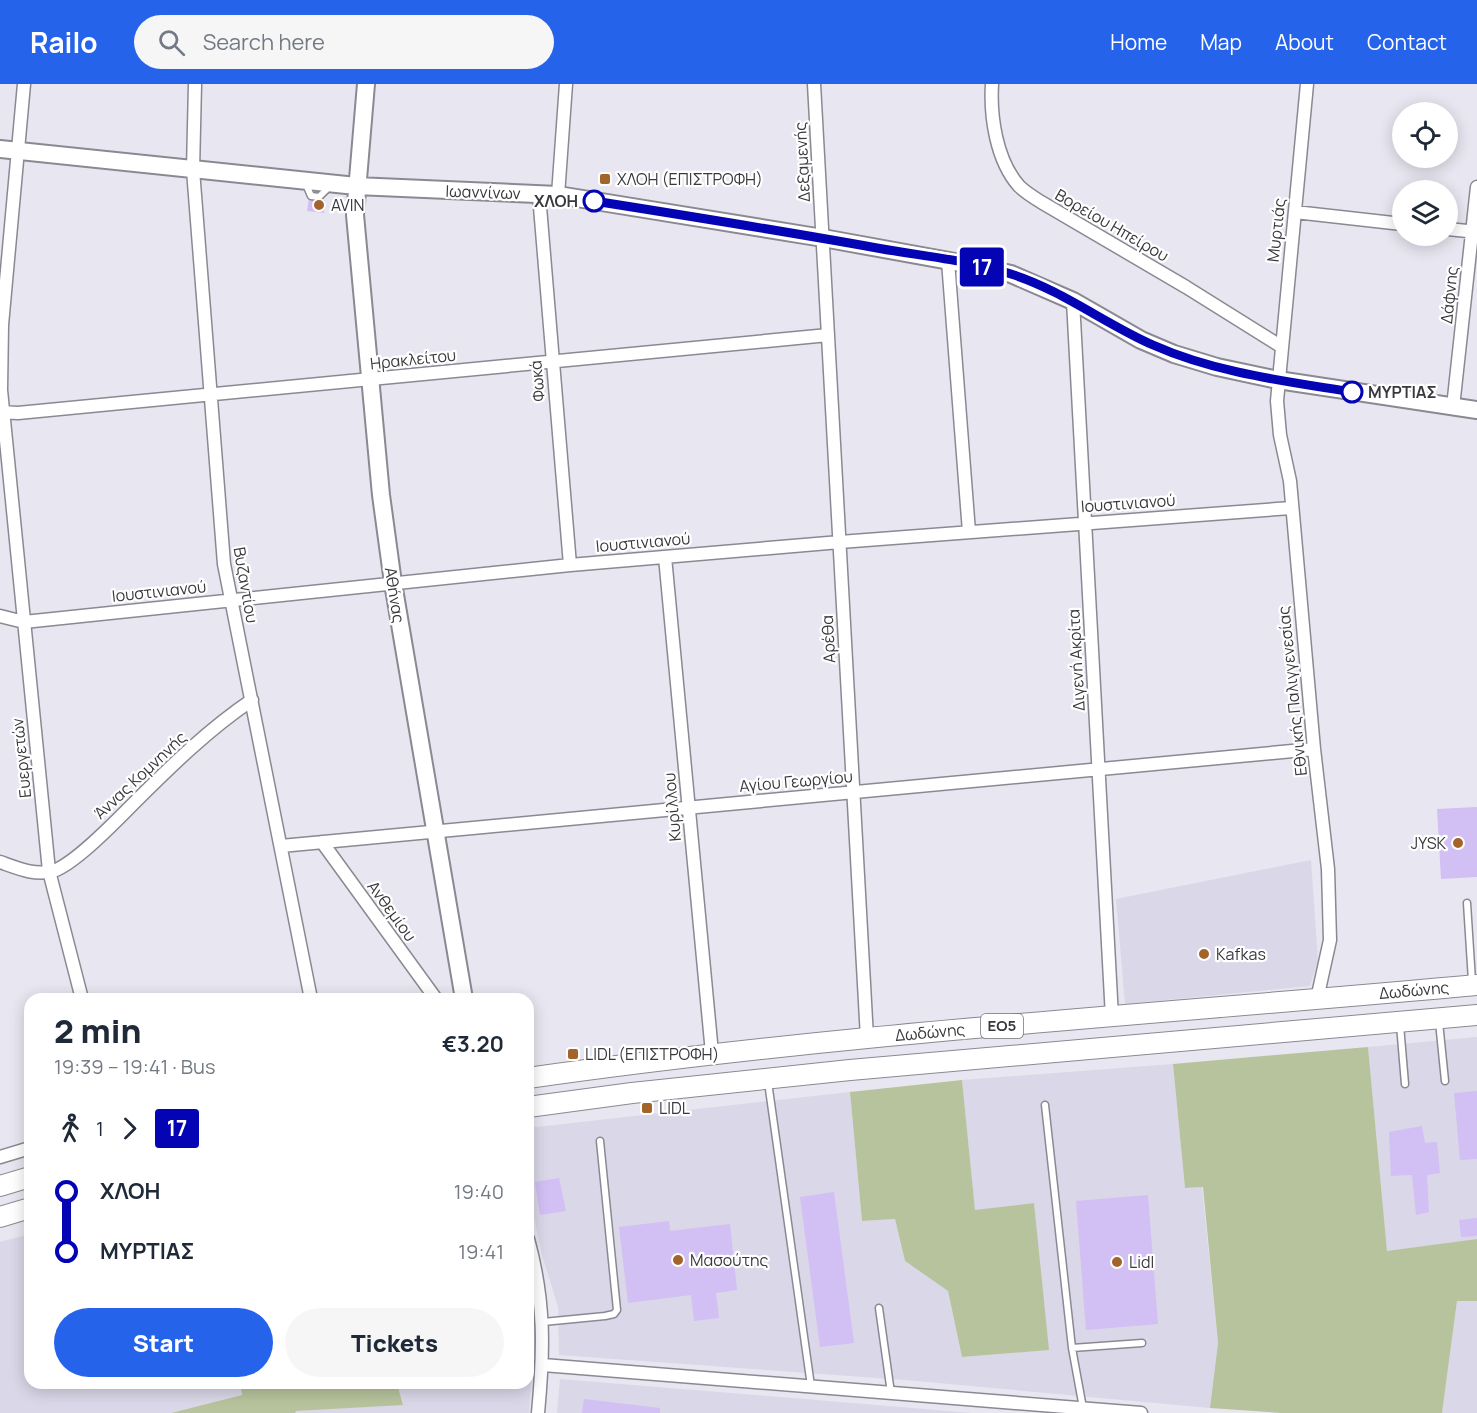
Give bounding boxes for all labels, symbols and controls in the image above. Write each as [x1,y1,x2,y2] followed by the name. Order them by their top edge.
[134,15,554,69] search box
[30,23,98,61] text: Railo
[155,26,188,59] icon: search
[203,27,325,57] text: Search here
[1110,28,1167,56] text: Home
[1200,28,1242,56] text: Map
[1275,28,1334,56] text: About
[1367,28,1447,56] text: Contact
[1392,102,1458,246] map controls
[1392,102,1458,168] button: locate
[789,121,815,203] street label: Δεξαμενής
[617,168,763,190] place label: ΧΛΟΗ (ΕΠΙΣΤΡΟΦΗ)
[598,172,612,186] marker: ΧΛΟΗ (ΕΠΙΣΤΡΟΦΗ)
[445,180,521,204] street label: Ιωαννίνων
[1392,180,1458,246] button: layers
[1051,184,1173,266] street label: Βορείου Ηπείρου
[534,190,578,212] place label: ΧΛΟΗ
[583,190,605,212] marker: ΧΛΟΗ
[331,194,364,216] place label: AVIN
[1262,197,1290,263] street label: Μυρτιάς
[312,198,326,212] marker: AVIN
[955,248,1009,286] line badge: 17
[972,253,992,281] text: 17
[1435,265,1463,325] street label: Δάφνης
[369,344,457,374] street label: Ηρακλείτου
[524,359,550,403] street label: Φωκά
[1341,381,1363,403] marker: ΜΥΡΤΙΑΣ
[1368,381,1437,403] place label: ΜΥΡΤΙΑΣ
[1080,489,1176,517] street label: Ιουστινιανού
[595,527,691,557] street label: Ιουστινιανού
[228,545,264,625] street label: Βυζαντίου
[380,566,410,625] street label: Αθήνας
[111,575,207,607] street label: Ιουστινιανού
[1272,605,1312,777] street label: Εθνικής Παλιγγενεσίας
[1062,608,1090,712] street label: Διγενή Ακρίτα
[816,614,840,664] street label: Αρέθα
[6,717,36,799] street label: Ευεργετών
[89,726,191,824] street label: Άννας Κομνηνής
[738,765,854,797] street label: Αγίου Γεωργίου
[658,772,686,842] street label: Κυρίλλου
[1411,832,1446,854] place label: JYSK
[1451,836,1465,850] marker: JYSK
[363,876,421,946] street label: Ανθεμίου
[1216,943,1266,965] place label: Kafkas
[1197,947,1211,961] marker: Kafkas
[1378,976,1450,1004] street label: Δωδώνης
[54,1008,142,1053] text: 2 min
[981,1014,1023,1038] road number: ΕΟ5
[894,1018,966,1046] street label: Δωδώνης
[442,1029,504,1059] text: €3.20
[585,1043,719,1065] place label: LIDL (ΕΠΙΣΤΡΟΦΗ)
[566,1047,580,1061] marker: LIDL (ΕΠΙΣΤΡΟΦΗ)
[54,1053,215,1080] text: 19:39 – 19:41 · Bus
[659,1097,690,1119] place label: LIDL
[640,1101,654,1115] marker: LIDL
[54,1112,87,1145] icon: walk
[113,1112,146,1145] icon: forward
[167,1114,187,1142] text: 17
[96,1115,104,1142] text: 1
[100,1176,160,1206] text: ΧΛΟΗ
[454,1178,504,1205] text: 19:40
[100,1236,195,1266] text: ΜΥΡΤΙΑΣ
[458,1238,504,1265] text: 19:41
[690,1249,768,1271] place label: Μασούτης
[1129,1251,1154,1273] place label: Lidl
[671,1253,685,1267] marker: Μασούτης
[1110,1255,1124,1269] marker: Lidl
[54,1308,273,1377] button: Start
[285,1308,504,1377] button: Tickets

